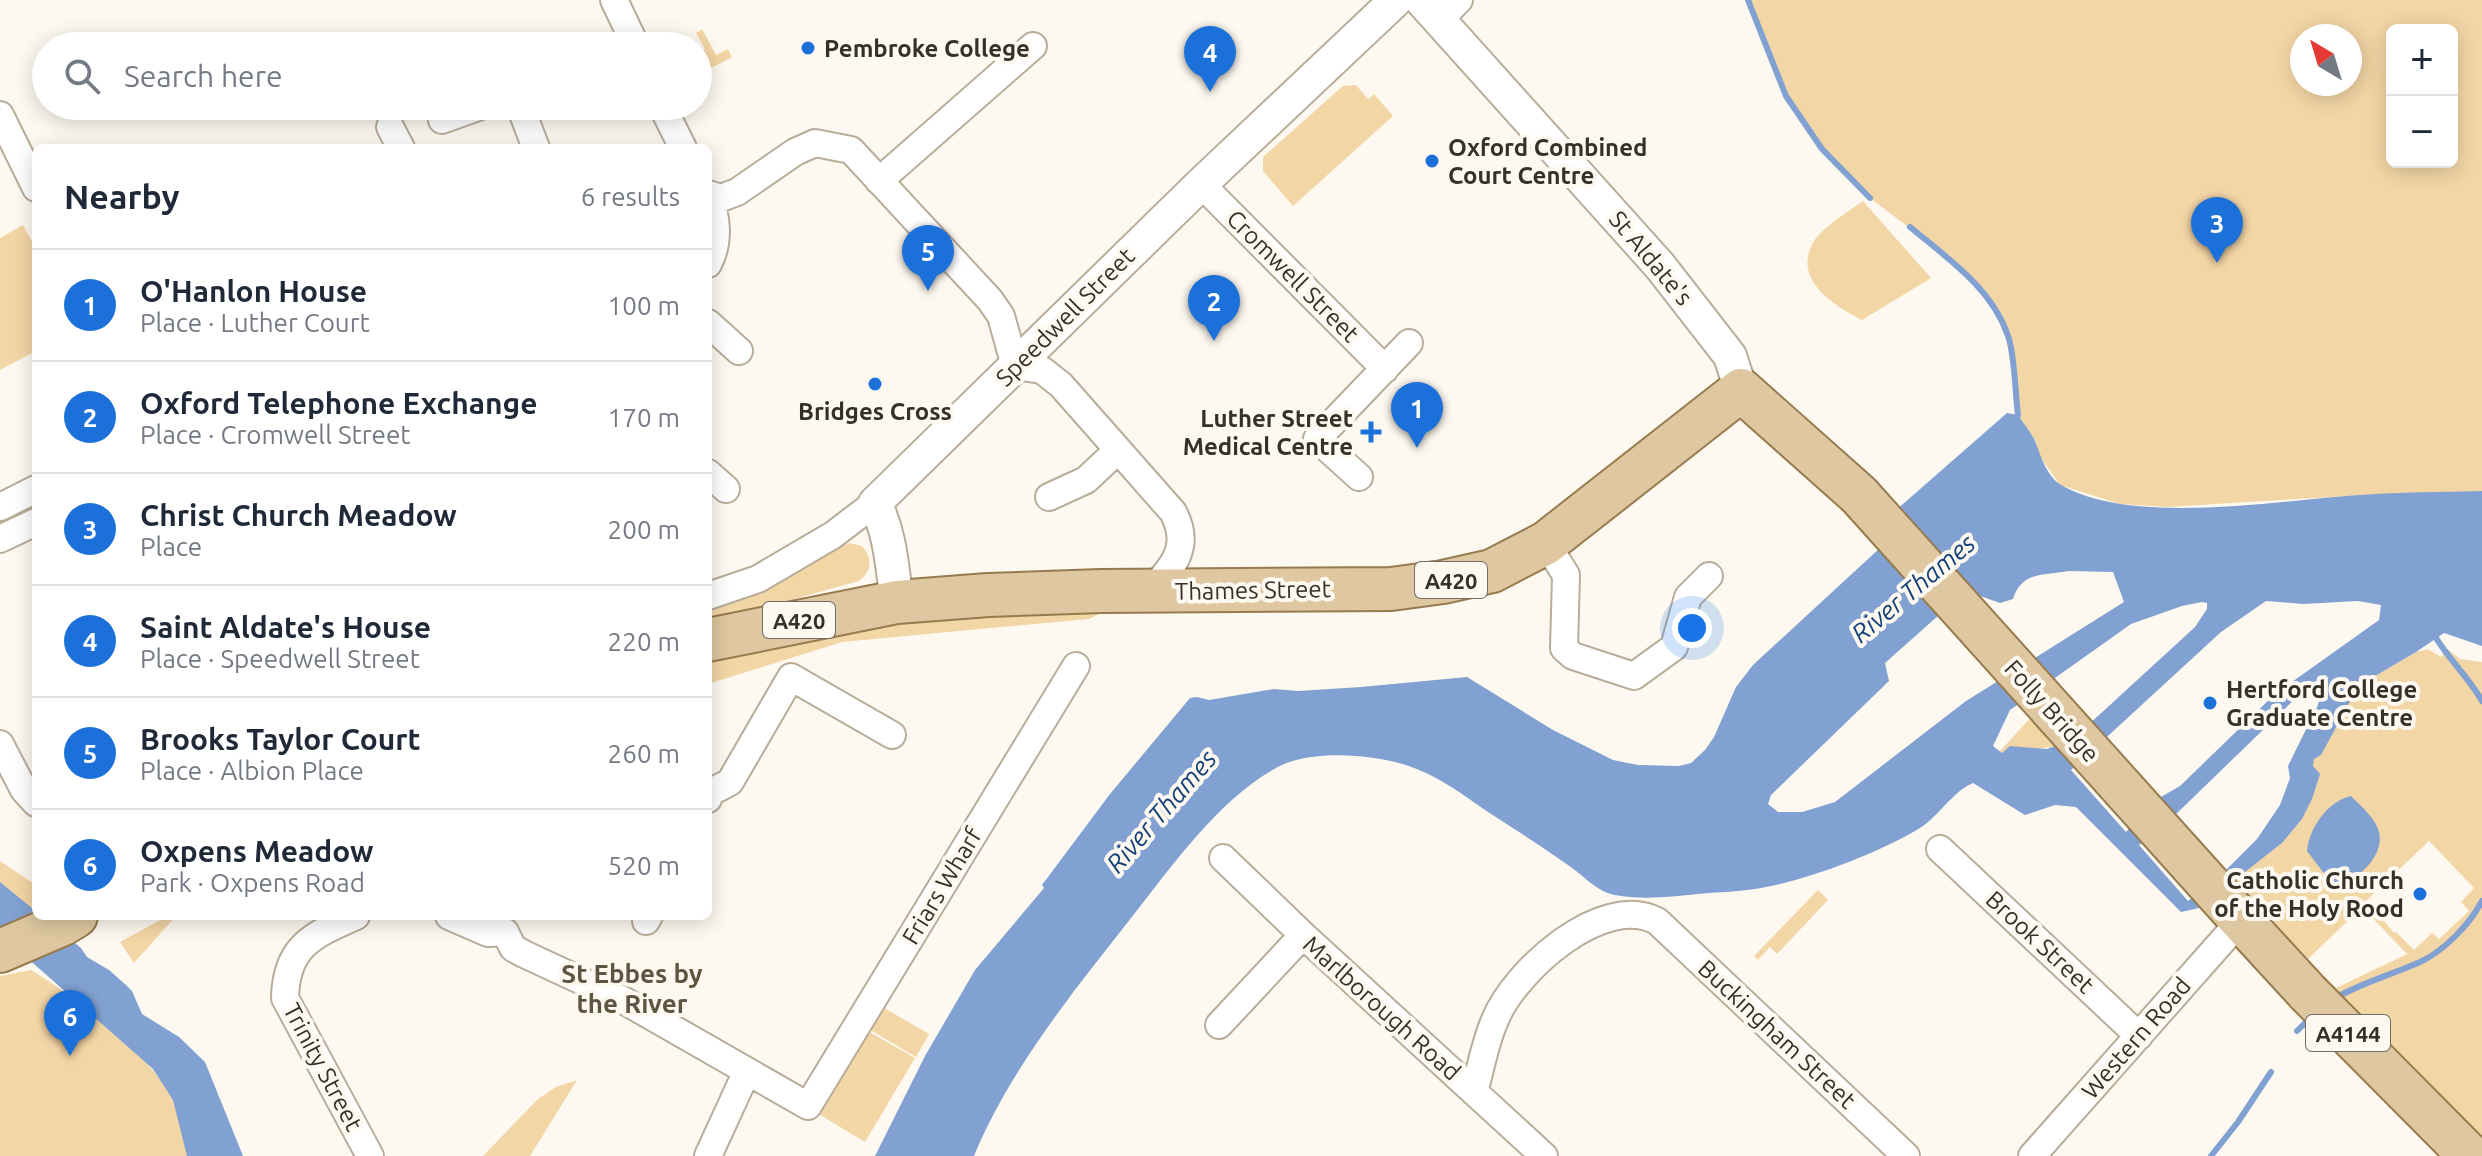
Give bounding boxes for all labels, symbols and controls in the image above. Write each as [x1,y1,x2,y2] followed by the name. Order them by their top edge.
[2290,24,2362,96] north arrow
[2386,24,2458,168] map controls
[2386,24,2458,96] button: +
[1184,26,1236,92] pin: 4
[32,32,712,120] search box
[824,35,1030,62] place label: Pembroke College
[799,39,817,57] marker: Pembroke College
[60,54,104,98] icon: search
[124,59,283,93] text: Search here
[2386,96,2458,168] button: −
[1448,134,1647,189] place label: Oxford Combined Court Centre
[1423,152,1441,170] marker: Oxford Combined Court Centre
[64,177,179,215] text: Nearby
[581,182,680,211] text: 6 results
[2191,197,2243,263] pin: 3
[1221,204,1365,348] street label: Cromwell Street
[1604,206,1698,310] street label: St Aldate's
[902,225,954,291] pin: 5
[990,242,1140,392] street label: Speedwell Street
[140,274,367,308] text: O'Hanlon House
[1188,275,1240,341] pin: 2
[83,291,97,320] text: 1
[608,291,680,320] text: 100 m
[140,308,370,337] text: Place · Luther Court
[866,375,884,393] marker: Bridges Cross
[1391,382,1443,448] pin: 1
[140,386,538,420] text: Oxford Telephone Exchange
[798,398,952,425] place label: Bridges Cross
[83,403,97,432] text: 2
[608,403,680,432] text: 170 m
[1183,405,1353,460] place label: Luther Street Medical Centre
[140,420,411,449] text: Place · Cromwell Street
[1360,421,1382,443] marker: Luther Street Medical Centre
[140,498,457,532] text: Christ Church Meadow
[83,515,97,544] text: 3
[608,515,680,544] text: 200 m
[1845,528,1981,648] water label: River Thames
[140,532,202,561] text: Place
[1415,562,1487,598] road number: A420
[1175,575,1332,605] street label: Thames Street
[763,602,835,638] road number: A420
[1672,608,1712,648] your location
[140,610,431,644] text: Saint Aldate's House
[83,627,97,656] text: 4
[608,627,680,656] text: 220 m
[140,644,420,673] text: Place · Speedwell Street
[1999,655,2105,767] street label: Folly Bridge
[2226,676,2417,731] place label: Hertford College Graduate Centre
[2201,694,2219,712] marker: Hertford College Graduate Centre
[140,722,421,756] text: Brooks Taylor Court
[83,739,97,768] text: 5
[608,739,680,768] text: 260 m
[1100,744,1222,878] water label: River Thames
[140,756,364,785] text: Place · Albion Place
[897,822,988,949] street label: Friars Wharf
[140,834,373,868] text: Oxpens Meadow
[83,851,97,880] text: 6
[608,851,680,880] text: 520 m
[2214,867,2404,922] place label: Catholic Church of the Holy Rood
[140,868,365,897] text: Park · Oxpens Road
[1981,885,2100,999] street label: Brook Street
[2411,885,2429,903] marker: Catholic Church of the Holy Rood
[1298,930,1466,1086] street label: Marlborough Road
[1693,954,1862,1114] street label: Buckingham Street
[561,959,703,1018] district label: St Ebbes by the River
[2076,972,2196,1104] street label: Western Road
[44,990,96,1056] pin: 6
[278,999,368,1136] street label: Trinity Street
[2306,1015,2390,1051] road number: A4144

